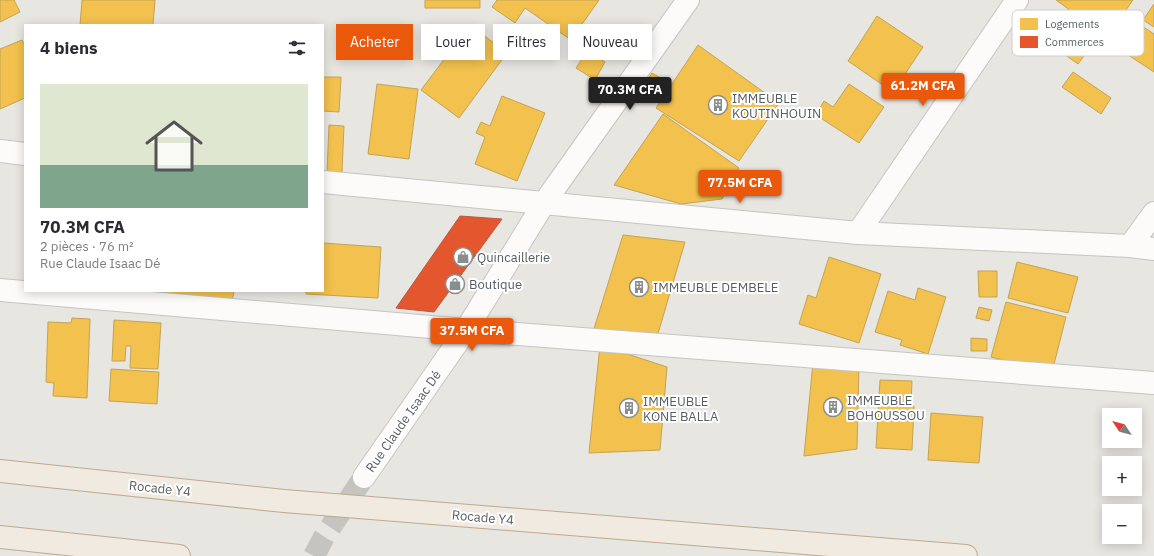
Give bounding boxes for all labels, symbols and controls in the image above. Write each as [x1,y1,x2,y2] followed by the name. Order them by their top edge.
[1012,10,1144,56] legend
[1045,17,1099,31] text: Logements
[336,24,413,60] chip: Acheter
[421,24,485,60] chip: Louer
[493,24,560,60] chip: Filtres
[568,24,652,60] chip: Nouveau
[1045,35,1104,49] text: Commerces
[40,37,98,59] text: 4 biens
[286,37,308,59] icon: filters
[877,73,969,107] pin: 61.2M CFA
[584,77,676,111] pin: 70.3M CFA
[891,77,956,94] text: 61.2M CFA
[598,81,663,98] text: 70.3M CFA
[732,90,821,122] place label: IMMEUBLE KOUTINHOUIN
[707,94,729,116] building icon: IMMEUBLE KOUTINHOUIN
[138,110,210,182] icon: home
[694,170,786,204] pin: 77.5M CFA
[708,174,773,191] text: 77.5M CFA
[40,216,125,238] text: 70.3M CFA
[40,238,134,255] text: 2 pièces · 76 m²
[452,246,474,268] shop icon: Quincaillerie
[477,249,550,266] place label: Quincaillerie
[40,255,160,272] text: Rue Claude Isaac Dé
[444,273,466,295] shop icon: Boutique
[469,276,522,293] place label: Boutique
[628,276,650,298] building icon: IMMEUBLE DEMBELE
[653,279,778,296] place label: IMMEUBLE DEMBELE
[426,318,518,352] pin: 37.5M CFA
[440,322,505,339] text: 37.5M CFA
[362,367,445,476] street label: Rue Claude Isaac Dé
[847,392,925,424] place label: IMMEUBLE BOHOUSSOU
[643,393,719,425] place label: IMMEUBLE KONE BALLA
[822,396,844,418] building icon: IMMEUBLE BOHOUSSOU
[618,397,640,419] building icon: IMMEUBLE KONE BALLA
[1102,408,1142,448] north arrow
[1102,408,1142,544] map controls
[1102,456,1142,496] button: +
[128,477,192,500] street label: Rocade Y4
[1102,504,1142,544] button: −
[451,506,515,529] street label: Rocade Y4

